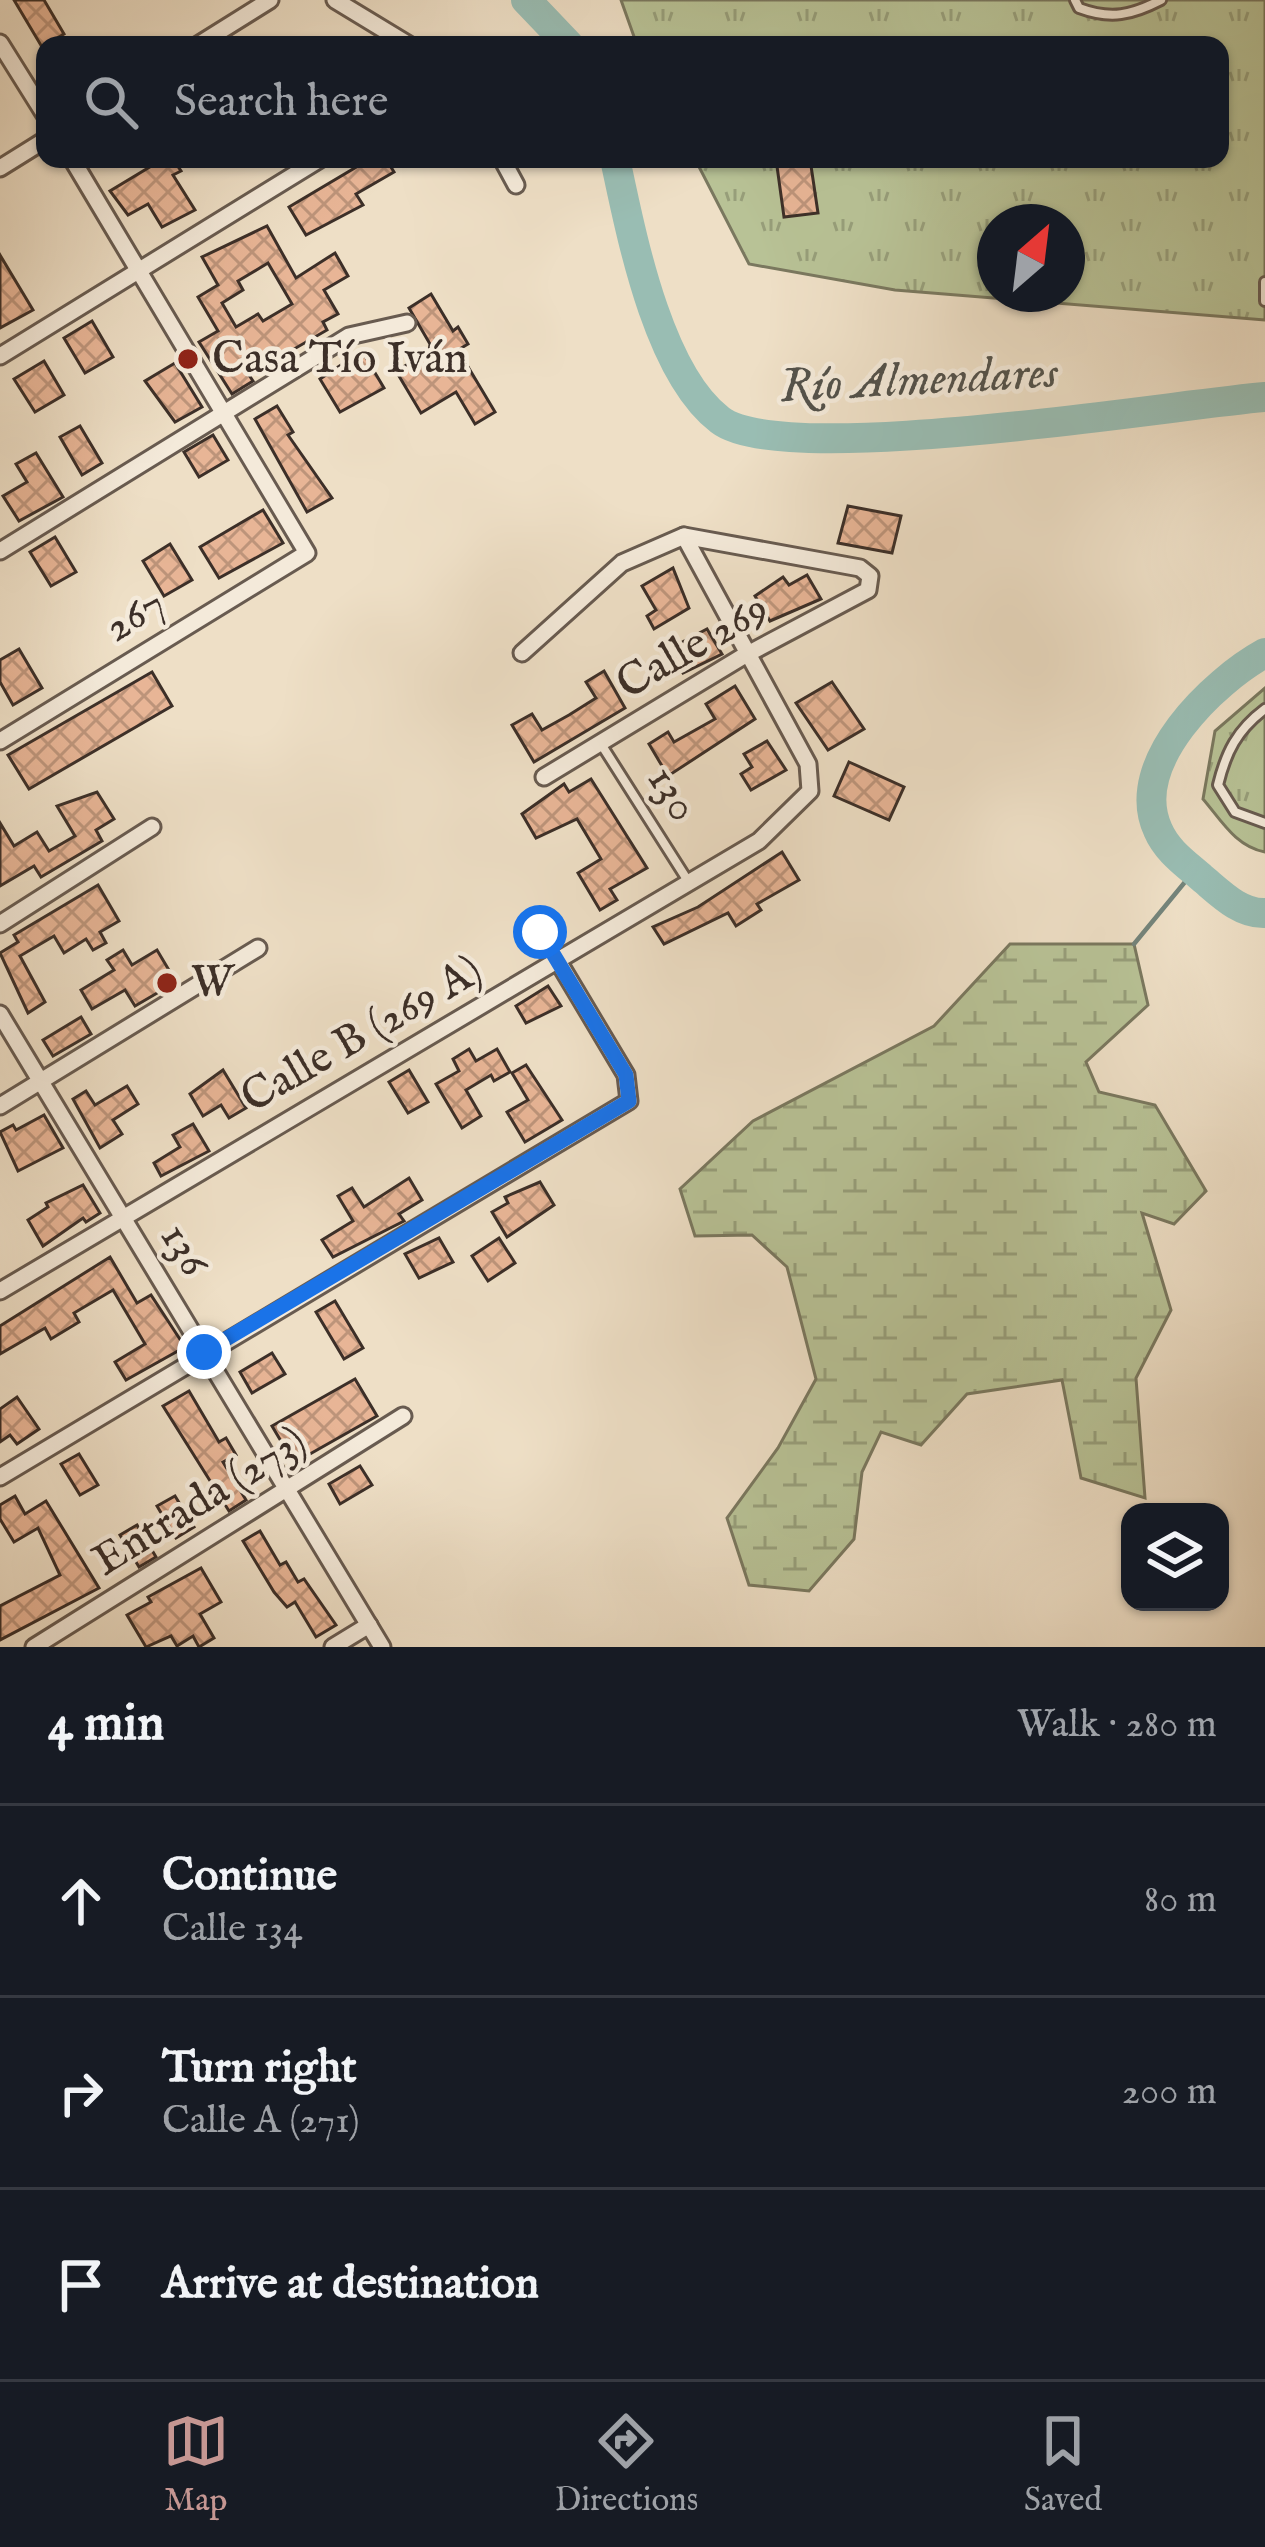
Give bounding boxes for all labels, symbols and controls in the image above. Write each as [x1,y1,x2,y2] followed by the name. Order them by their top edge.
[36,36,1229,168] search box
[78,69,144,135] icon: search
[174,74,388,131] text: Search here
[977,204,1085,312] north arrow
[212,331,468,388] place label: Casa Tío Iván
[778,344,1061,418] water label: Río Almendares
[175,346,201,372] marker: Casa Tío Iván
[94,576,176,656] street label: 267
[607,581,779,713] street label: Calle 269
[633,755,711,833] street label: 130
[513,905,567,959] route start
[231,943,493,1127] street label: Calle B (269 A)
[191,955,236,1012] place label: W
[154,970,180,996] marker: W
[146,1213,222,1288] street label: 136
[177,1325,231,1379] route end
[83,1414,317,1590] street label: Entrada (273)
[1121,1503,1229,1611] map controls
[1121,1503,1229,1611] button: layers
[48,1693,164,1758] text: 4 min
[1017,1701,1217,1750] text: Walk · 280 m
[162,1848,337,1905] text: Continue
[48,1868,114,1934] icon: ahead
[1144,1876,1217,1925] text: 80 m
[162,1905,303,1954] text: Calle 134
[162,2040,357,2097] text: Turn right
[48,2060,114,2126] icon: right
[1122,2068,1217,2117] text: 200 m
[162,2097,360,2146] text: Calle A (271)
[48,2252,114,2318] icon: arrive
[162,2256,539,2313] text: Arrive at destination
[163,2408,229,2522] tab: Map
[555,2408,698,2522] tab: Directions
[1024,2408,1102,2522] tab: Saved

